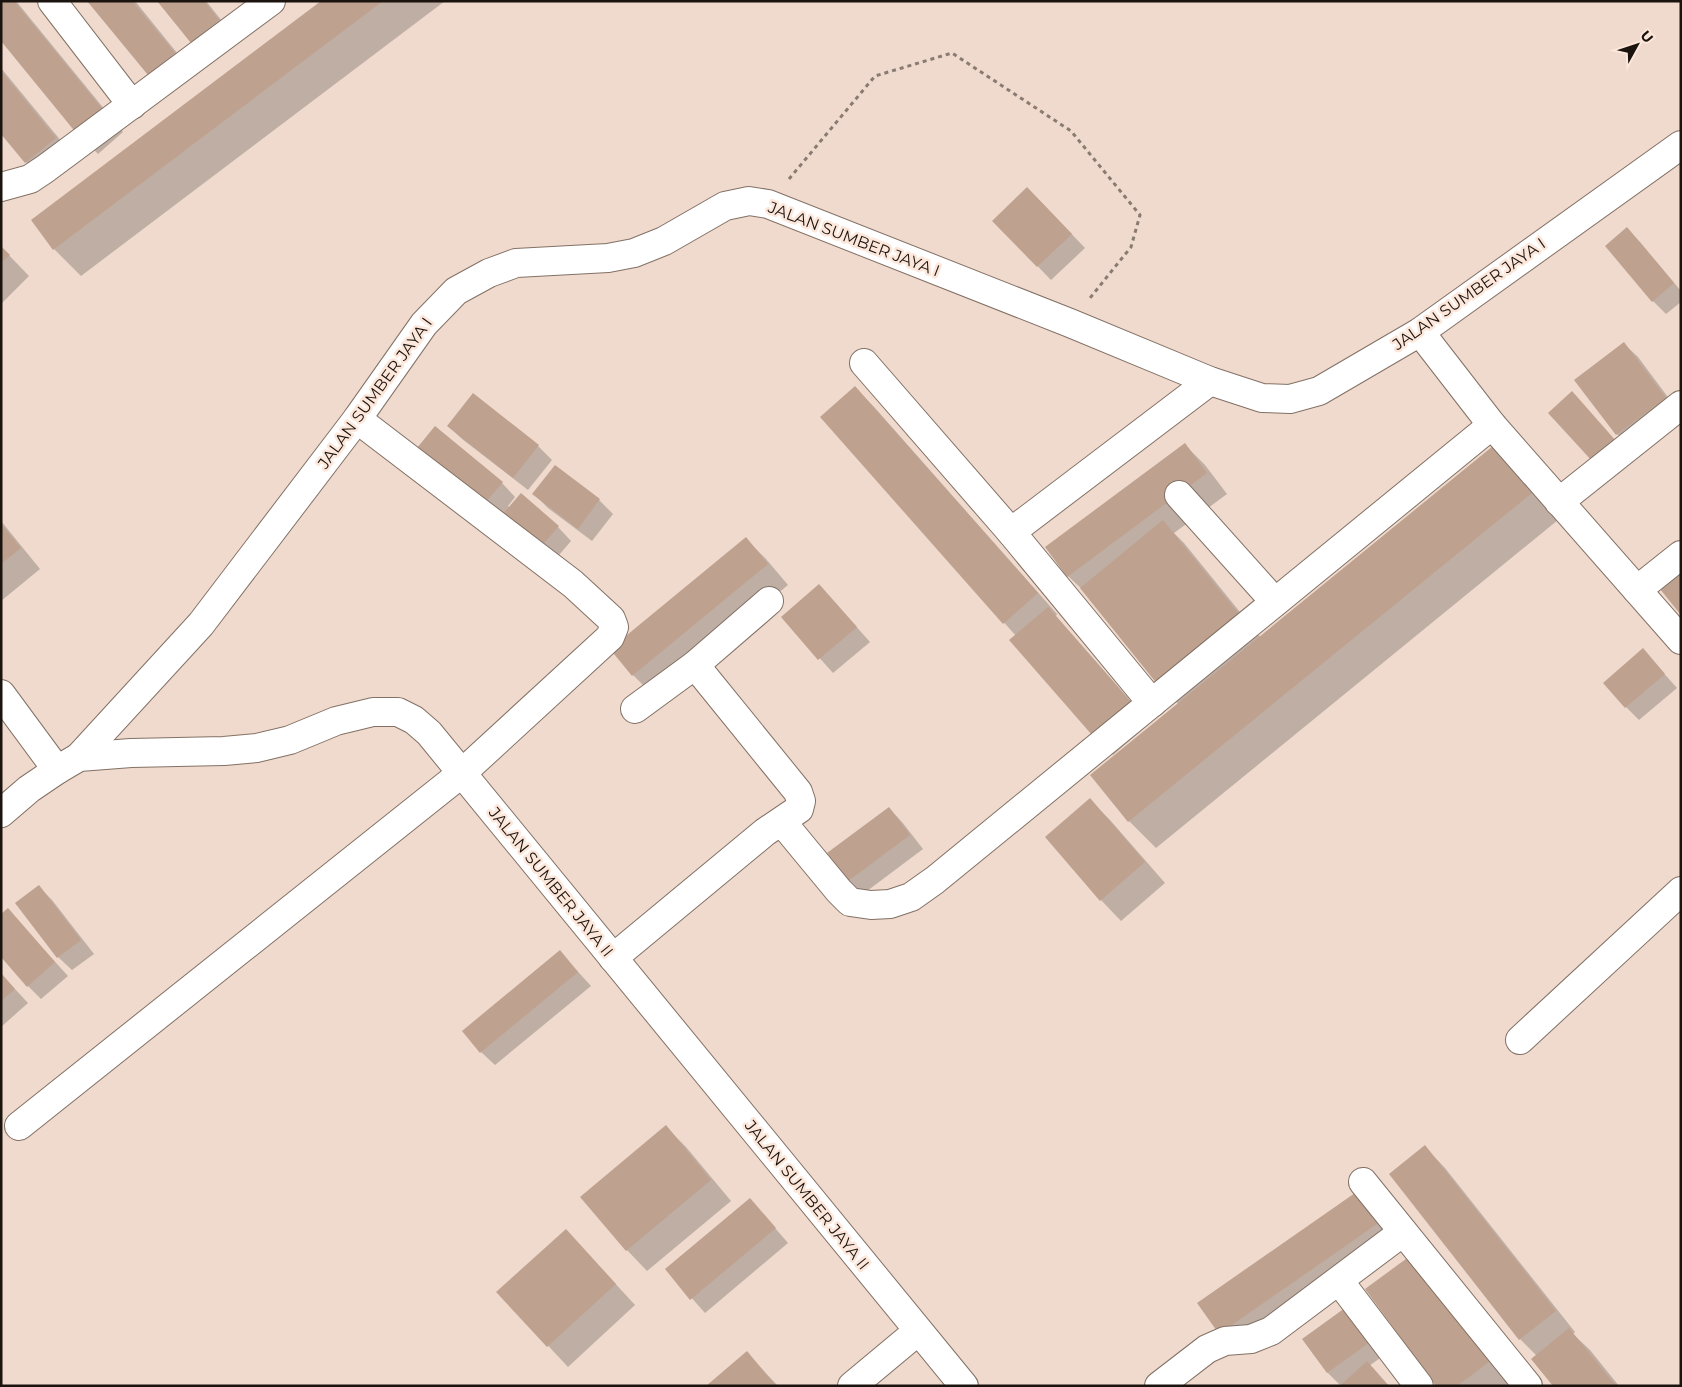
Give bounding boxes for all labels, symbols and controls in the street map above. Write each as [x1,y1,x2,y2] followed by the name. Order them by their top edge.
[1612,20,1662,70] north arrow
[1637,27,1657,47] text: U
[765,197,942,280] street label: JALAN SUMBER JAYA I
[1388,234,1549,355] street label: JALAN SUMBER JAYA I
[313,314,436,473] street label: JALAN SUMBER JAYA I
[484,803,617,961] street label: JALAN SUMBER JAYA II
[740,1116,873,1274] street label: JALAN SUMBER JAYA II

